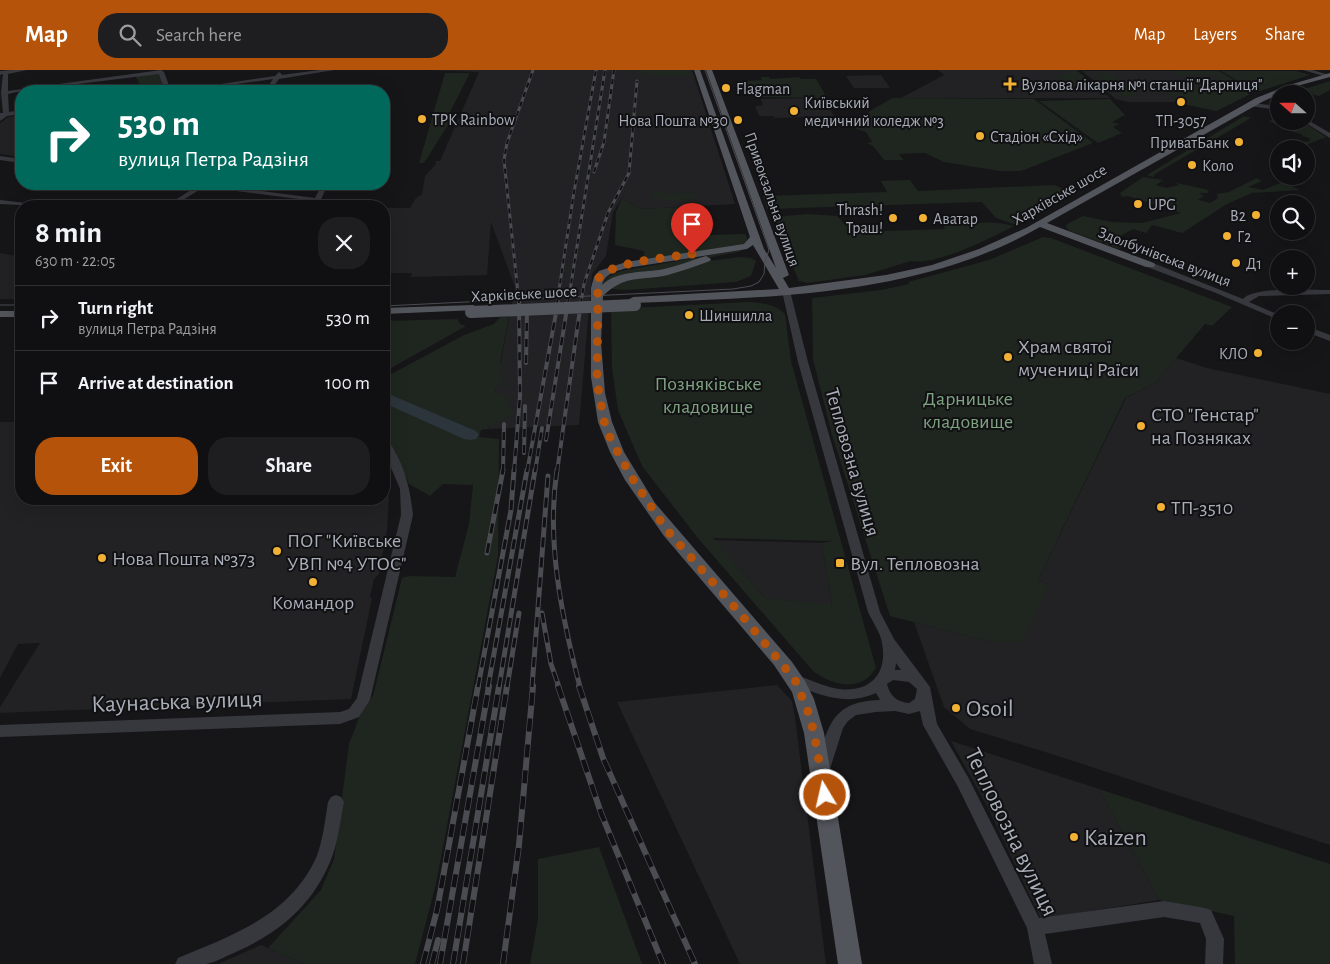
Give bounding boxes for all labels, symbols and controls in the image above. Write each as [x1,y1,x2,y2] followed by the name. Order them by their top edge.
[98,13,448,58] search box
[116,21,144,49] icon: search
[25,23,68,47] text: Map
[156,26,242,45] text: Search here
[1134,26,1165,44] text: Map
[1193,26,1237,44] text: Layers
[1265,26,1305,44] text: Share
[1003,77,1017,91] marker: Вузлова лікарня №1 станції "Дарниця"
[1021,77,1262,94] place label: Вузлова лікарня №1 станції "Дарниця"
[736,81,790,97] place label: Flagman
[720,82,732,94] marker: Flagman
[1270,85,1315,130] north arrow
[1270,85,1315,350] map controls
[804,95,944,129] place label: Київський медичний коледж №3
[1175,96,1187,108] marker: ТП-3057
[35,105,100,170] icon: right
[788,105,800,117] marker: Київський медичний коледж №3
[118,107,200,142] text: 530 m
[432,112,515,128] place label: ТРК Rainbow
[416,113,428,125] marker: ТРК Rainbow
[618,113,728,129] place label: Нова Пошта №30
[1156,113,1207,129] place label: ТП-3057
[732,114,744,126] marker: Нова Пошта №30
[990,129,1083,145] place label: Стадіон «Схід»
[741,130,803,269] street label: Привокзальна вулиця
[974,130,986,142] marker: Стадіон «Схід»
[1150,135,1230,151] place label: ПриватБанк
[1233,136,1245,148] marker: ПриватБанк
[1270,140,1315,185] button: sound
[118,148,309,170] text: вулиця Петра Радзіня
[1202,158,1234,174] place label: Коло
[1186,159,1198,171] marker: Коло
[1010,161,1109,228] street label: Харківське шосе
[1270,195,1315,240] button: search
[1148,197,1176,213] place label: UPG
[1132,198,1144,210] marker: UPG
[836,202,883,236] place label: Thrash! Траш!
[671,203,713,254] pin
[1230,208,1246,224] place label: В2
[1250,209,1262,221] marker: В2
[678,210,706,238] icon: arrive
[933,211,978,227] place label: Аватар
[887,212,899,224] marker: Thrash! Траш!
[917,212,929,224] marker: Аватар
[318,217,370,269] button: close
[35,218,102,248] text: 8 min
[1096,224,1233,291] street label: Здолбунівська вулиця
[1237,229,1251,245] place label: Г2
[1221,230,1233,242] marker: Г2
[1270,250,1315,295] button: +
[35,253,115,269] text: 630 m · 22:05
[1246,256,1262,272] place label: Д1
[1230,257,1242,269] marker: Д1
[471,283,577,305] street label: Харківське шосе
[78,299,153,318] text: Turn right
[35,304,63,332] icon: right
[1270,305,1315,350] button: −
[699,308,772,324] place label: Шиншилла
[326,309,370,328] text: 530 m
[683,309,695,321] marker: Шиншилла
[78,321,217,337] text: вулиця Петра Радзіня
[1018,337,1139,380] place label: Храм святої мучениці Раїси
[1219,346,1248,362] place label: КЛО
[1252,347,1264,359] marker: КЛО
[1002,351,1014,363] marker: Храм святої мучениці Раїси
[35,369,63,397] icon: arrive
[78,374,234,393] text: Arrive at destination
[325,374,370,393] text: 100 m
[654,374,762,417] park label: Позняківське кладовище
[821,386,883,539] street label: Тепловозна вулиця
[923,389,1013,432] park label: Дарницьке кладовище
[1151,405,1259,448] place label: СТО "Генстар" на Позняках
[1135,420,1147,432] marker: СТО "Генстар" на Позняках
[35,437,198,495] button: Exit
[208,437,370,495] button: Share
[1171,498,1233,518] place label: ТП-3510
[1155,501,1167,513] marker: ТП-3510
[287,531,407,574] place label: ПОГ "Київське УВП №4 УТОС"
[271,545,283,557] marker: ПОГ "Київське УВП №4 УТОС"
[112,549,255,569] place label: Нова Пошта №373
[96,552,108,564] marker: Нова Пошта №373
[850,554,980,574] place label: Вул. Тепловозна
[834,557,846,569] marker: Вул. Тепловозна
[307,576,319,588] marker: Командор
[272,593,354,613] place label: Командор
[91,687,263,717] street label: Каунаська вулиця
[966,697,1014,721] place label: Osoil
[950,702,962,714] marker: Osoil
[960,745,1062,920] street label: Тепловозна вулиця
[798,768,850,820] position arrow
[1084,826,1147,850] place label: Kaizen
[1068,831,1080,843] marker: Kaizen

